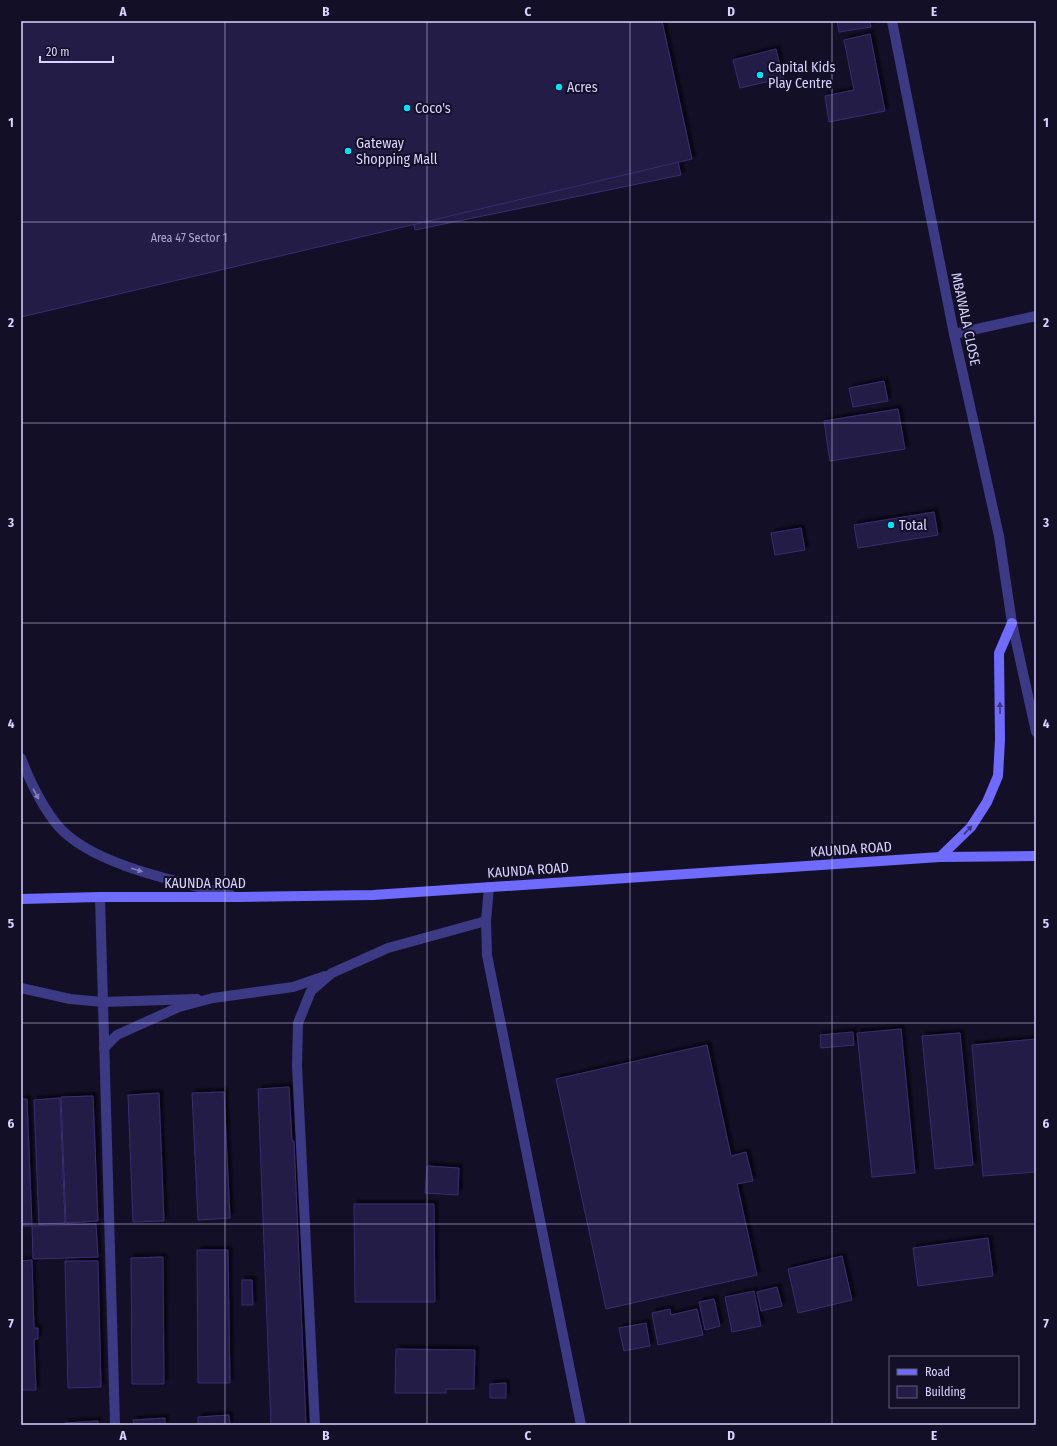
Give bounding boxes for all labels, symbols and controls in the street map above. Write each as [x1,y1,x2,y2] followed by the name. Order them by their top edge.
[118,4,127,19] text: A
[322,4,330,19] text: B
[525,4,532,19] text: C
[727,4,735,19] text: D
[931,4,937,19] text: E
[40,38,113,64] scale bar
[46,45,70,59] text: 20 m
[768,59,835,92] place label: Capital Kids Play Centre
[755,70,765,80] marker: Capital Kids Play Centre
[567,79,598,96] place label: Acres
[554,82,564,92] marker: Acres
[415,100,451,117] place label: Coco's
[402,103,412,113] marker: Coco's
[8,115,14,130] text: 1
[1043,115,1049,130] text: 1
[356,135,438,168] place label: Gateway Shopping Mall
[343,146,353,156] marker: Gateway Shopping Mall
[151,231,227,245] house number: Area 47 Sector 1
[947,271,984,368] street label: MBAWALA CLOSE
[7,315,14,330] text: 2
[1042,315,1049,330] text: 2
[7,515,14,530] text: 3
[1042,515,1049,530] text: 3
[899,517,927,534] place label: Total
[886,520,896,530] marker: Total
[997,701,1003,714] one-way arrow
[8,716,15,731] text: 4
[1043,716,1050,731] text: 4
[33,788,40,800] one-way arrow
[963,825,973,835] one-way arrow
[810,838,892,861] street label: KAUNDA ROAD
[487,859,569,882] street label: KAUNDA ROAD
[131,867,143,873] one-way arrow
[164,875,246,892] street label: KAUNDA ROAD
[8,916,14,931] text: 5
[1043,916,1049,931] text: 5
[8,1116,15,1131] text: 6
[1043,1116,1050,1131] text: 6
[8,1316,14,1331] text: 7
[1043,1316,1049,1331] text: 7
[889,1356,1019,1408] legend
[925,1365,950,1379] text: Road
[925,1385,966,1399] text: Building
[118,1428,127,1443] text: A
[322,1428,330,1443] text: B
[525,1428,532,1443] text: C
[727,1428,735,1443] text: D
[931,1428,937,1443] text: E

